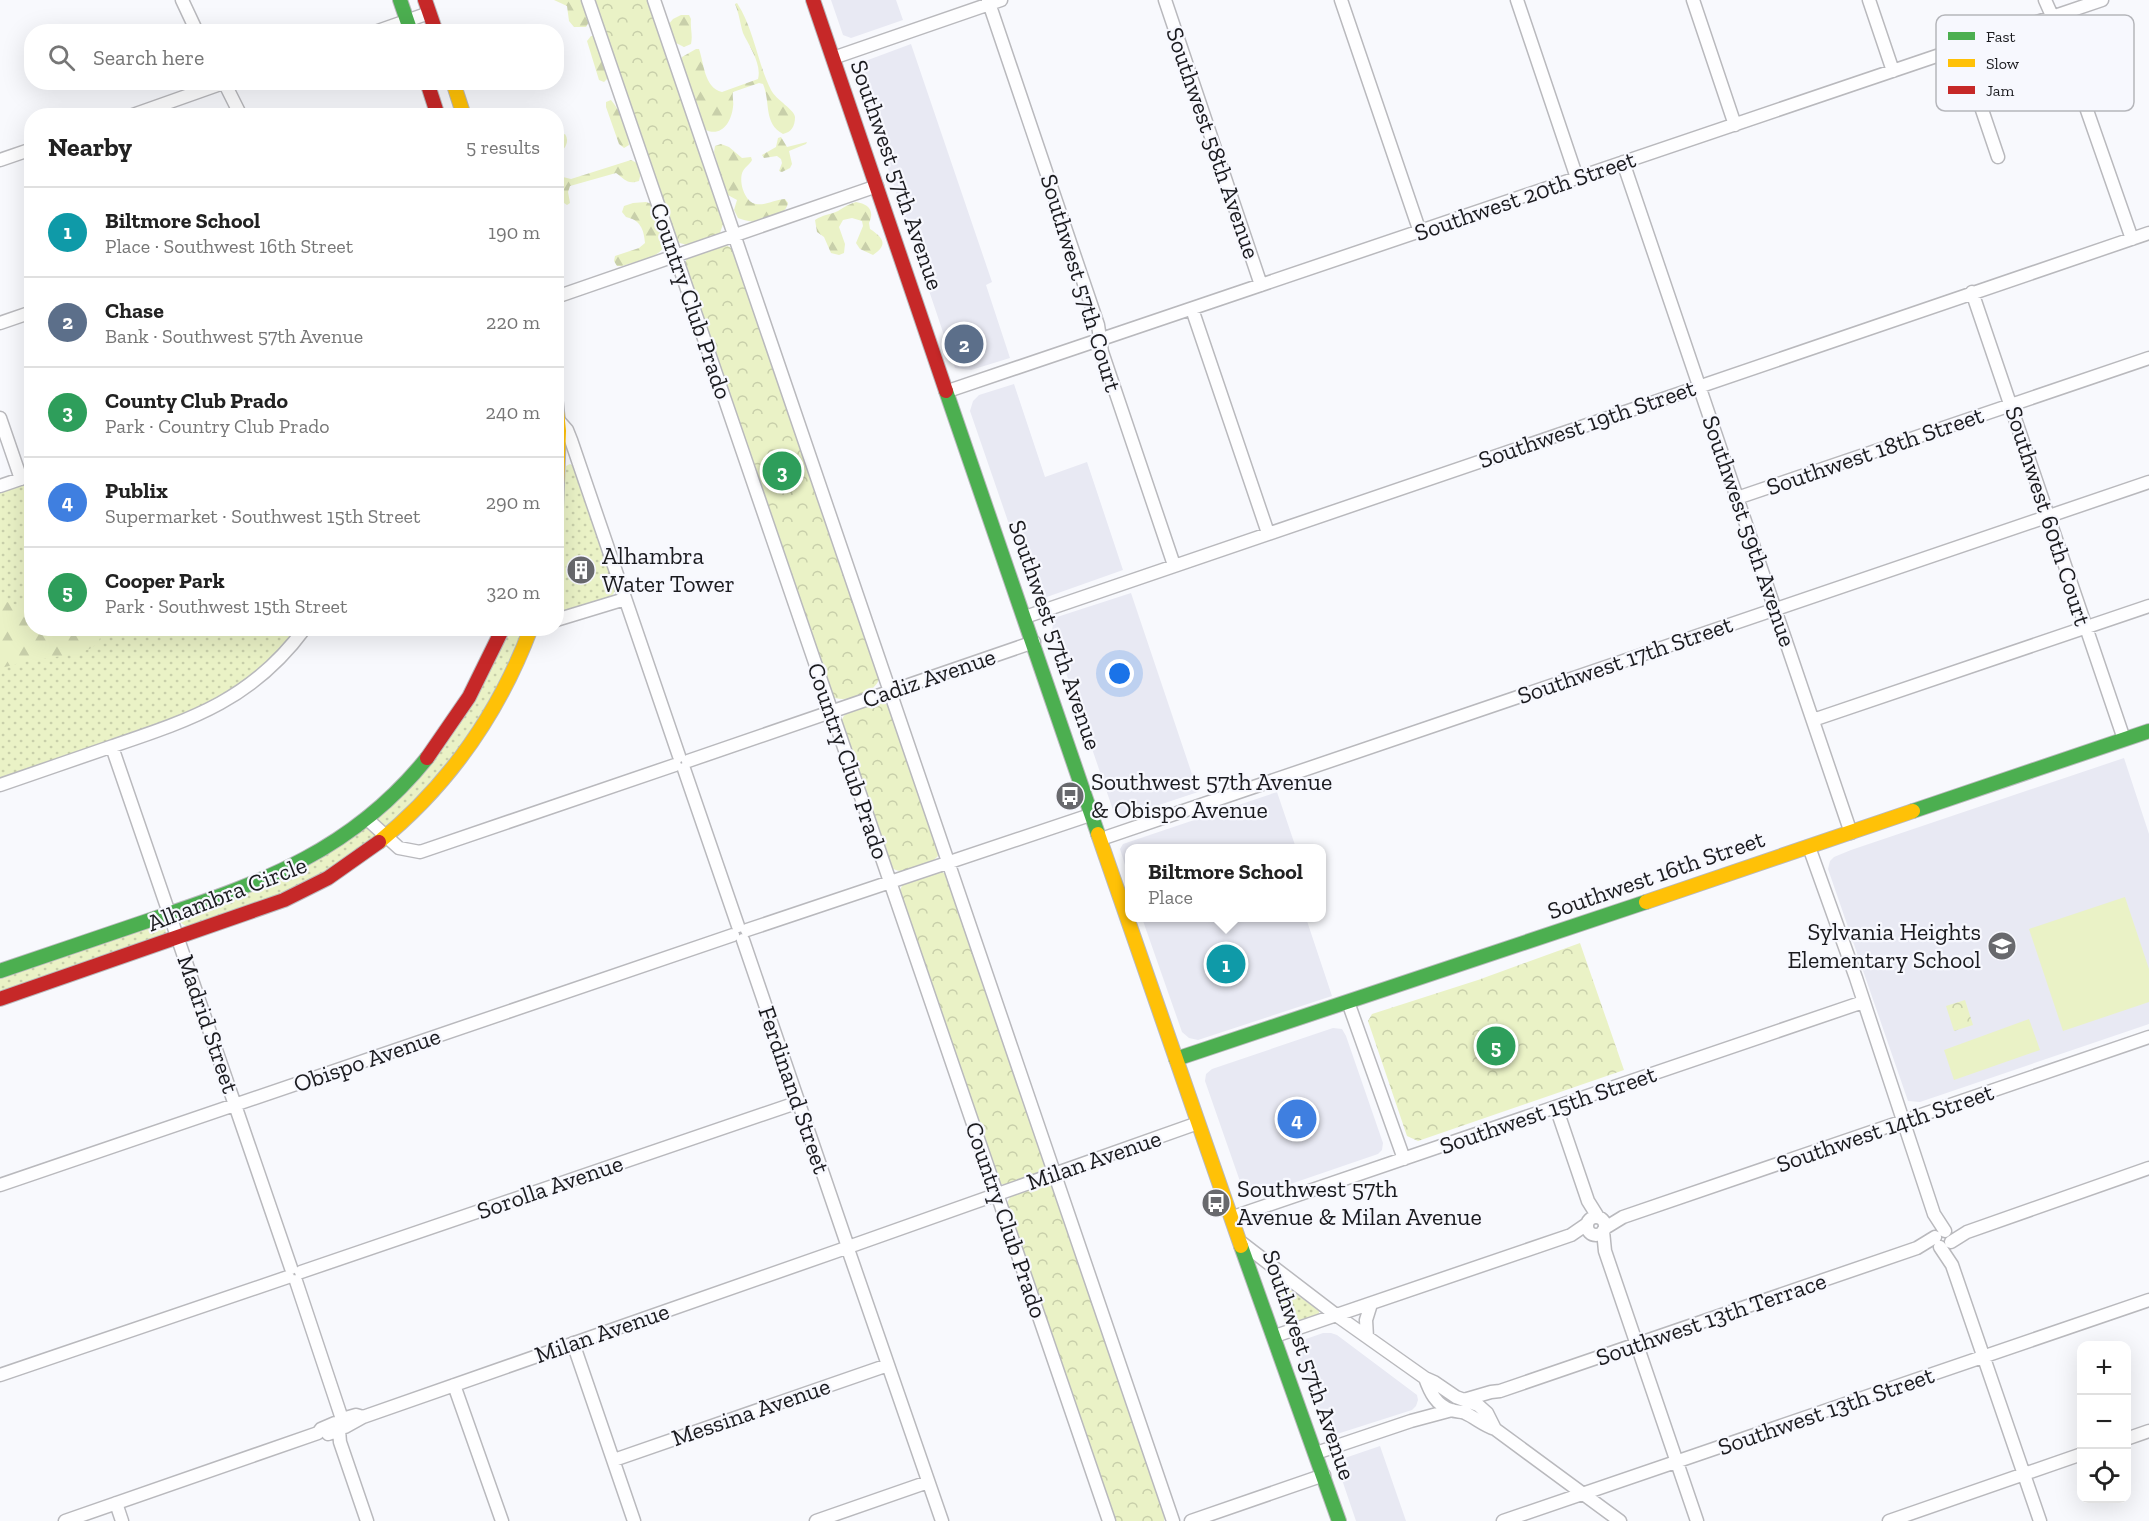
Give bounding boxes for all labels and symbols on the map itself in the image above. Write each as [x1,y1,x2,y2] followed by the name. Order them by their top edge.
[1936,15,2134,111] legend
[1160,23,1267,262] street label: Southwest 58th Avenue
[1986,27,2015,46] text: Fast
[1986,54,2020,73] text: Slow
[845,56,950,294] street label: Southwest 57th Avenue
[1986,81,2015,100] text: Jam
[1411,144,1639,247] street label: Southwest 20th Street
[1035,170,1128,395] street label: Southwest 57th Court
[644,199,739,403] street label: Country Club Prado
[944,322,984,366] pin: 2
[1475,373,1699,474] street label: Southwest 19th Street
[1762,400,1987,501] street label: Southwest 18th Street
[1999,402,2098,629] street label: Southwest 60th Court
[1696,411,1803,650] street label: Southwest 59th Avenue
[762,448,802,494] pin: 3
[1003,516,1108,754] street label: Southwest 57th Avenue
[602,541,735,598] place label: Alhambra Water Tower
[565,554,597,586] building icon: Alhambra Water Tower
[1513,609,1736,710] street label: Southwest 17th Street
[858,641,999,714] street label: Cadiz Avenue
[801,659,896,863] street label: Country Club Prado
[1105,659,1134,688] your location
[1091,767,1332,824] place label: Southwest 57th Avenue & Obispo Avenue
[1054,780,1086,812] bus stop icon: Southwest 57th Avenue & Obispo Avenue
[1544,824,1768,925] street label: Southwest 16th Street
[143,850,311,937] street label: Alhambra Circle
[1787,917,1981,974] place label: Sylvania Heights Elementary School
[1986,930,2018,962] school or university icon: Sylvania Heights Elementary School
[1206,942,1246,986] pin: 1
[171,951,246,1097] street label: Madrid Street
[752,1002,837,1177] street label: Ferdinand Street
[289,1021,444,1098] street label: Obispo Avenue
[1476,1024,1516,1068] pin: 5
[1436,1059,1660,1160] street label: Southwest 15th Street
[1772,1077,1997,1178] street label: Southwest 14th Street
[1278,1096,1316,1142] pin: 4
[959,1118,1054,1322] street label: Country Club Prado
[1023,1123,1165,1196] street label: Milan Avenue
[473,1148,627,1225] street label: Sorolla Avenue
[1237,1174,1482,1231] place label: Southwest 57th Avenue & Milan Avenue
[1200,1187,1232,1219] bus stop icon: Southwest 57th Avenue & Milan Avenue
[1257,1246,1362,1484] street label: Southwest 57th Avenue
[1592,1265,1830,1372] street label: Southwest 13th Terrace
[531,1296,673,1369] street label: Milan Avenue
[1714,1360,1938,1461] street label: Southwest 13th Street
[668,1371,834,1452] street label: Messina Avenue

